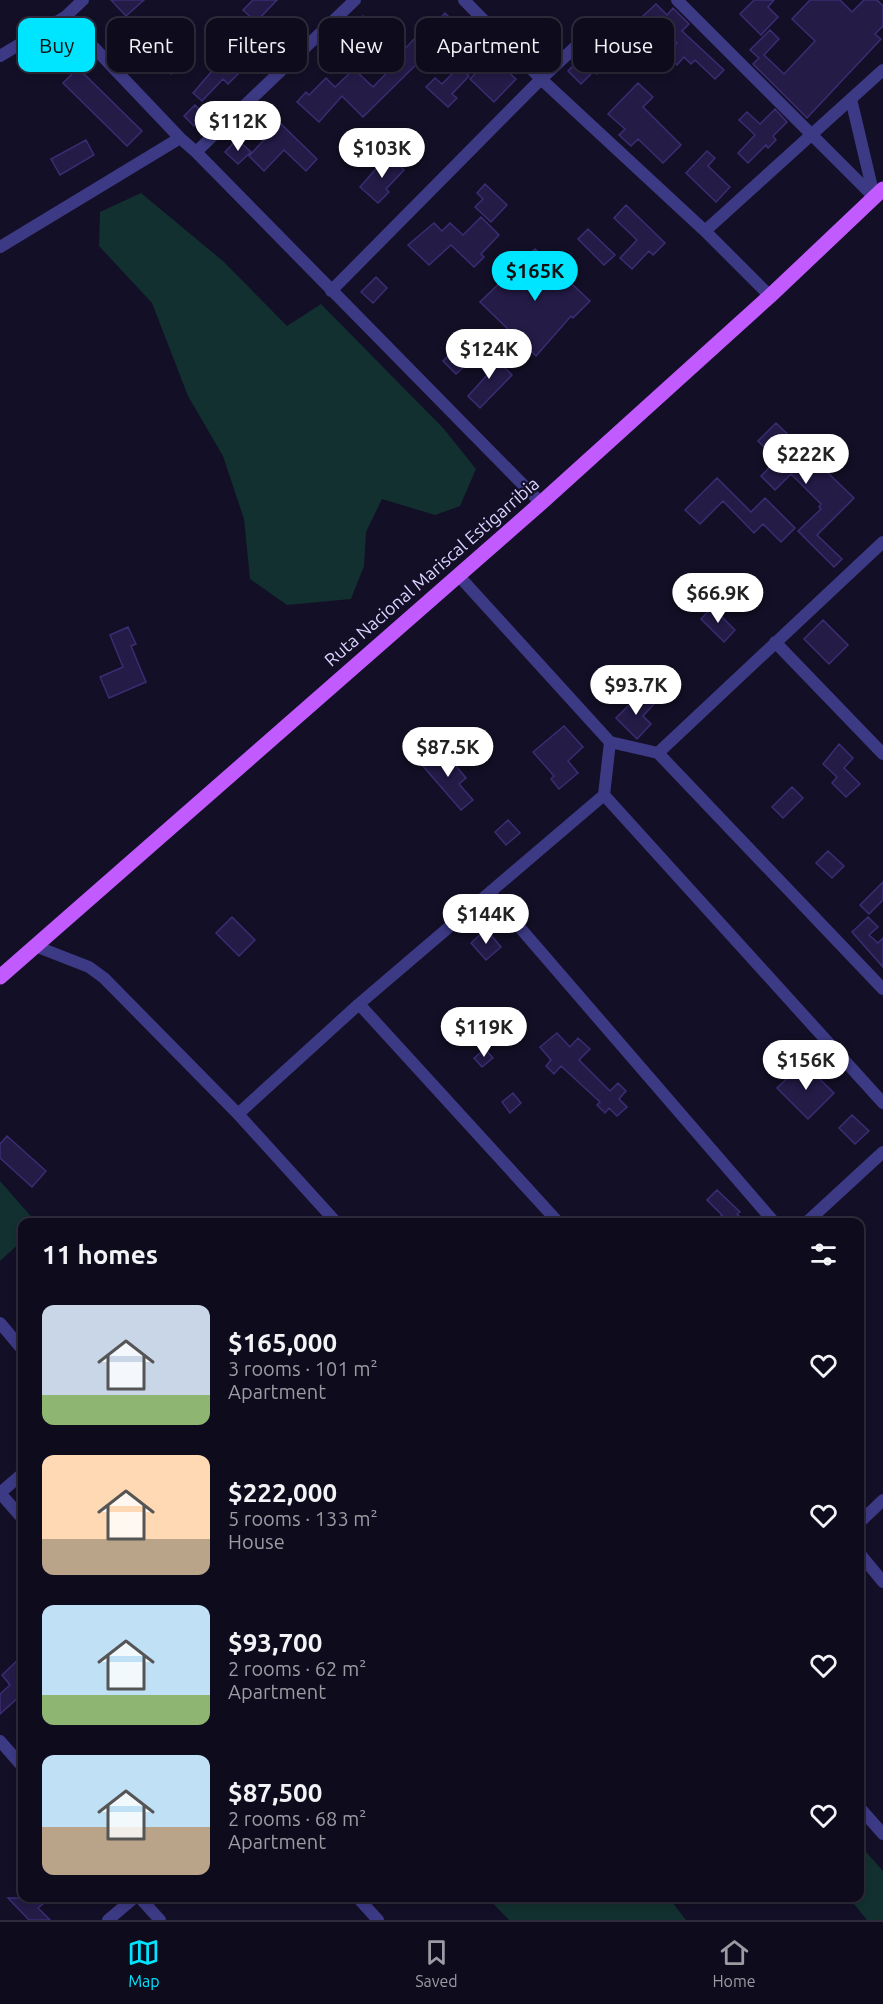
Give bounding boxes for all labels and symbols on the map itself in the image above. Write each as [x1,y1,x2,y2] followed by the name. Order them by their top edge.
[196,101,280,152] pin: $112K
[340,128,424,179] pin: $103K
[493,251,577,302] pin: $165K
[447,329,531,380] pin: $124K
[764,434,848,485] pin: $222K
[320,473,542,670] street label: Ruta Nacional Mariscal Estigarribia
[669,573,767,624] pin: $66.9K
[587,665,685,716] pin: $93.7K
[399,727,497,778] pin: $87.5K
[444,894,528,945] pin: $144K
[442,1007,526,1058] pin: $119K
[764,1040,848,1091] pin: $156K

